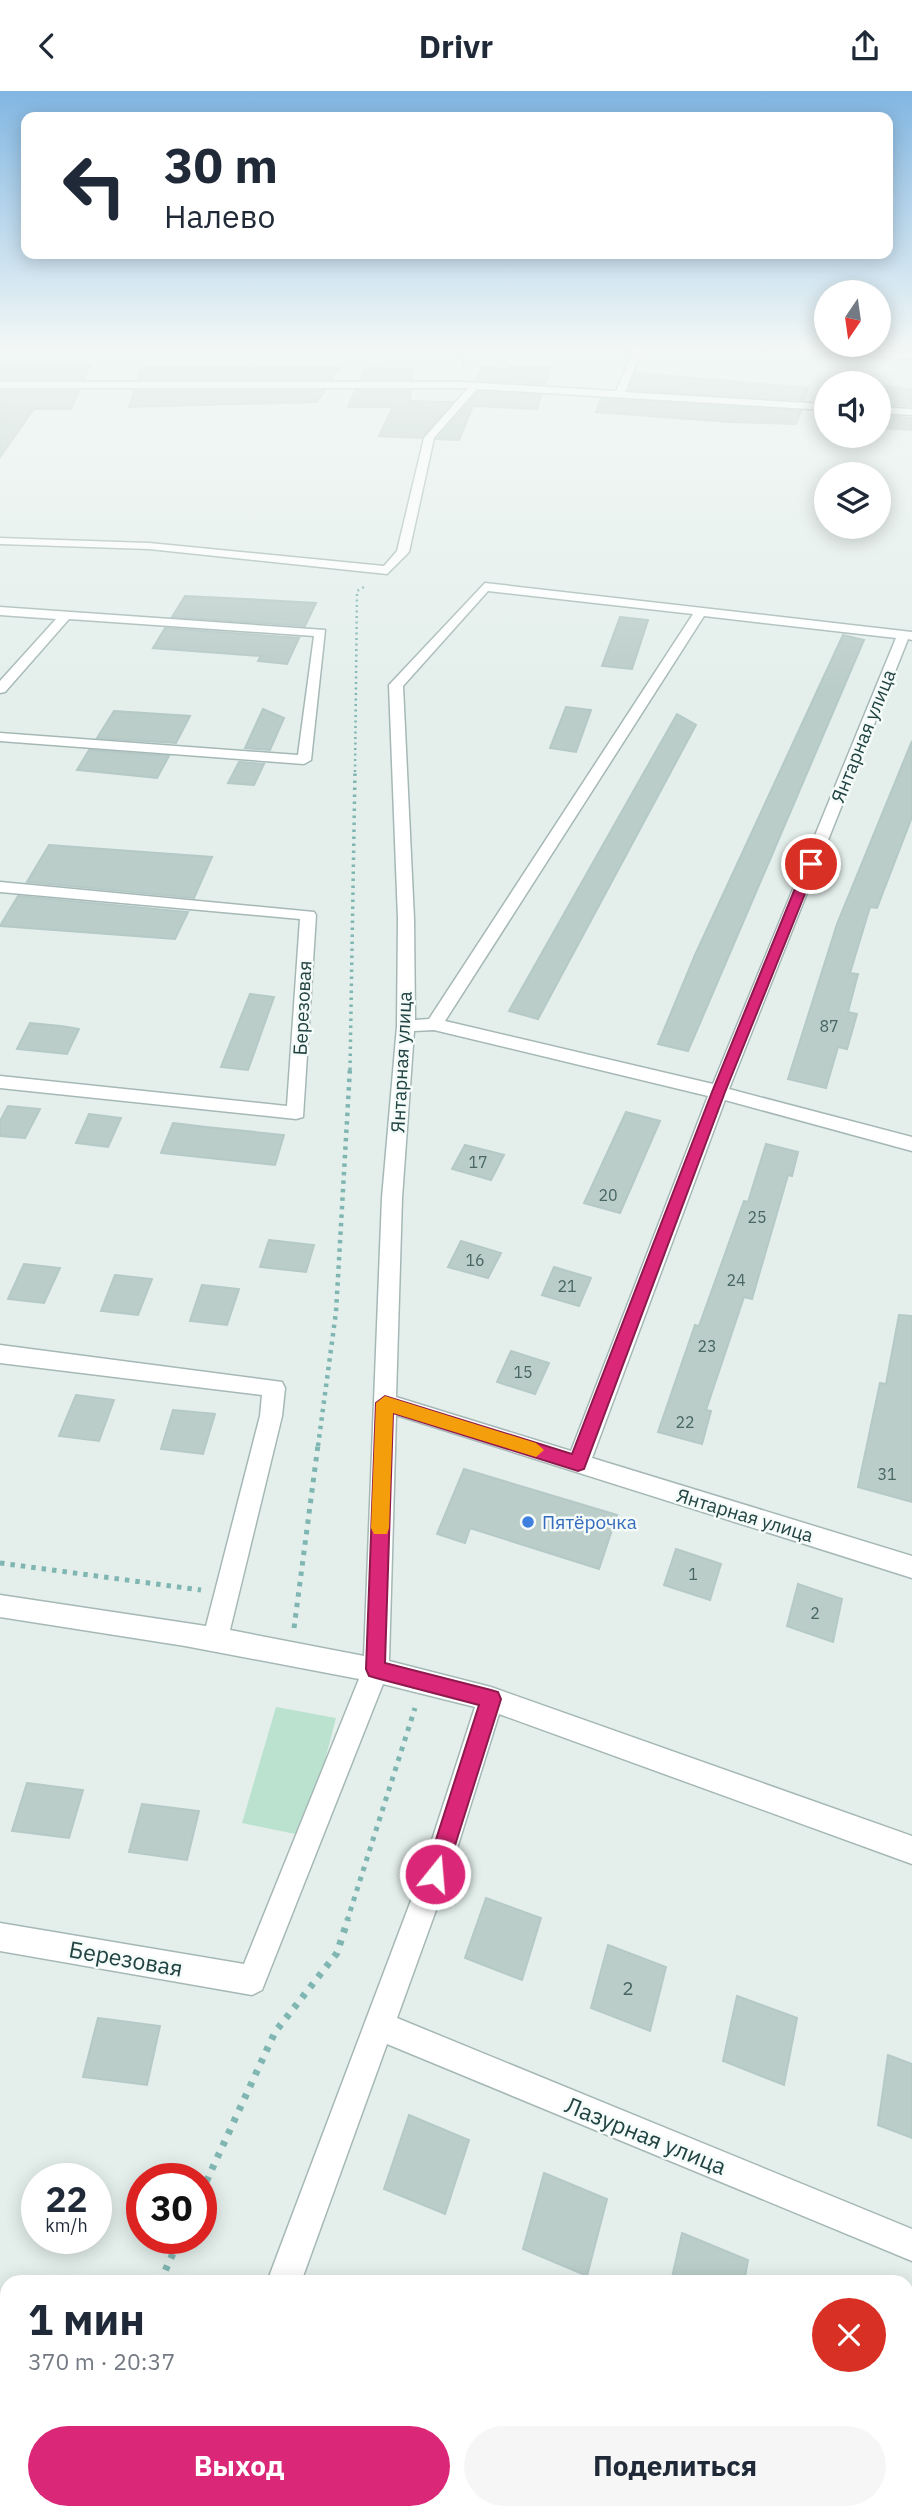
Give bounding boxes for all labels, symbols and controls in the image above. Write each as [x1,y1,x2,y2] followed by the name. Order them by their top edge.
[419,25,493,67] text: Drivr
[28,27,66,65] icon: back
[846,27,884,65] icon: share
[164,133,278,196] text: 30 m
[49,140,140,231] icon: left
[164,195,275,237] text: Налево
[814,280,891,357] north arrow
[814,280,891,539] map controls
[814,371,891,448] button: sound
[814,462,891,539] button: layers
[825,666,901,806] street label: Янтарная улица
[781,834,841,894] pin
[792,845,830,883] icon: arrive
[288,960,316,1056] street label: Березовая
[385,991,417,1133] street label: Янтарная улица
[819,1016,839,1036] house number: 87
[468,1152,488,1172] house number: 17
[598,1185,618,1205] house number: 20
[747,1207,767,1227] house number: 25
[465,1250,485,1270] house number: 16
[726,1270,746,1290] house number: 24
[557,1276,577,1296] house number: 21
[697,1336,717,1356] house number: 23
[513,1362,533,1382] house number: 15
[675,1412,695,1432] house number: 22
[877,1464,897,1484] house number: 31
[674,1483,816,1547] street label: Янтарная улица
[542,1510,637,1534] place label: Пятёрочка
[520,1514,536,1530] marker: Пятёрочка
[688,1564,698,1584] house number: 1
[810,1603,820,1623] house number: 2
[398,1837,472,1911] position arrow
[67,1933,185,1983] street label: Березовая
[622,1976,634,2000] house number: 2
[561,2089,731,2181] street label: Лазурная улица
[126,2163,217,2254] speed limit sign: 30
[45,2176,88,2222] text: 22
[45,2214,88,2237] text: km/h
[28,2292,145,2347] text: 1 мин
[812,2298,886,2372] button: close
[28,2346,175,2376] text: 370 m · 20:37
[28,2426,450,2506] button: Выход
[464,2426,886,2506] button: Поделиться

